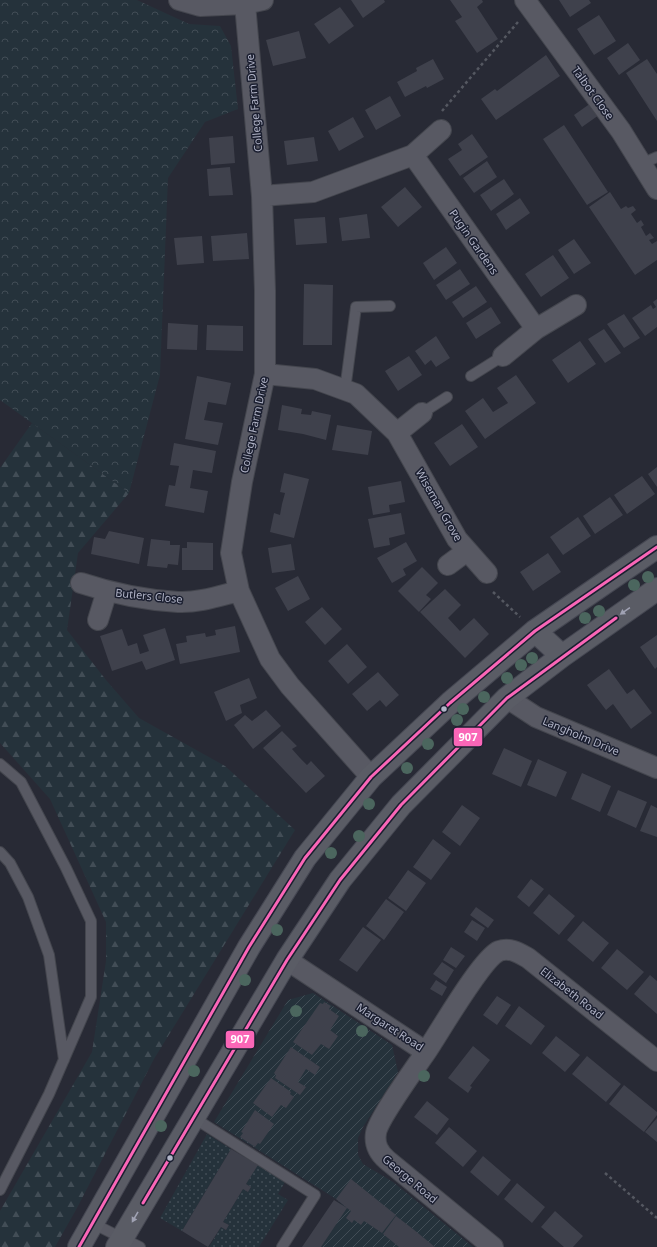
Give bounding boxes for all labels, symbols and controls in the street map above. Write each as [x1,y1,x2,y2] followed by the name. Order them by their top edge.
[242,54,265,153] street label: College Farm Drive
[569,63,618,122] street label: Talbot Close
[446,206,502,277] street label: Pugin Gardens
[236,375,271,474] street label: College Farm Drive
[413,466,466,544] street label: Wiseman Grove
[115,585,183,606] street label: Butlers Close
[620,607,631,615] one-way arrow
[439,704,449,714] unlabelled marker
[540,713,622,758] street label: Langholm Drive
[453,727,483,747] line badge: 907
[459,729,477,744] text: 907
[538,963,607,1022] street label: Elizabeth Road
[354,999,427,1054] street label: Margaret Road
[225,1030,255,1049] line badge: 907
[231,1031,249,1046] text: 907
[380,1151,441,1206] street label: George Road
[165,1153,175,1163] unlabelled marker
[132,1211,139,1222] one-way arrow

